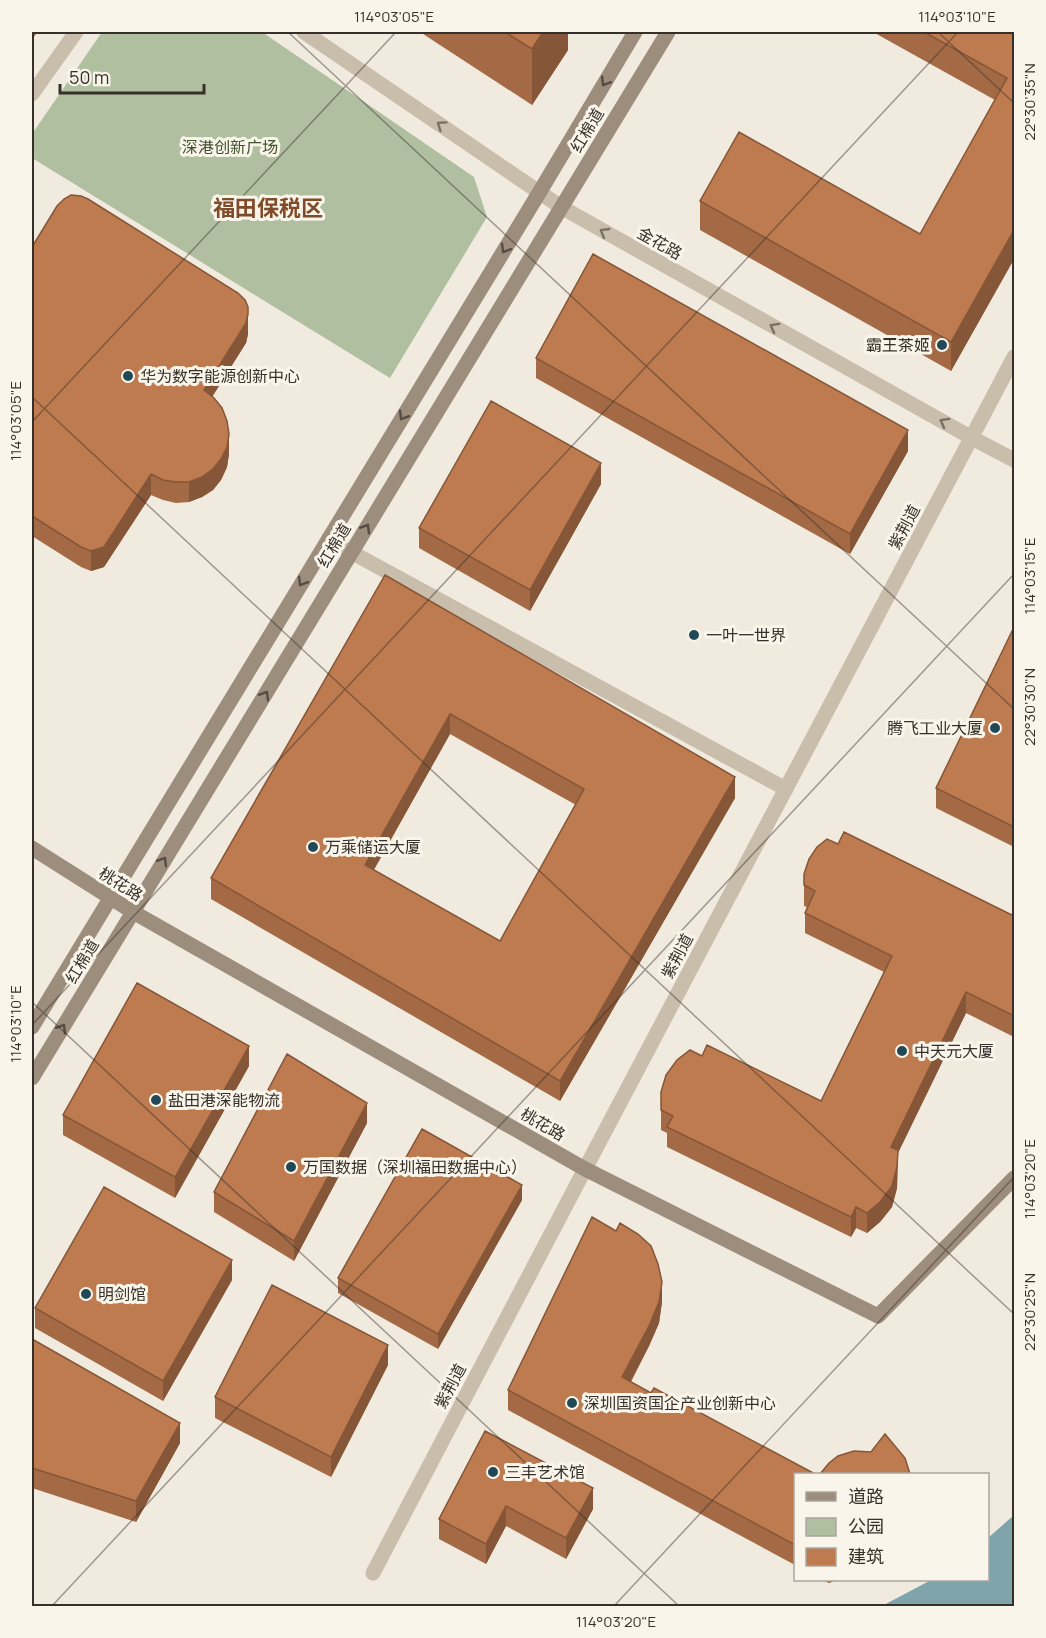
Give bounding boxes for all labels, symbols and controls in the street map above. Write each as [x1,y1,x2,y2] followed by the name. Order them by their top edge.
[354,6,434,27] text: 114°03'05"E
[918,6,996,27] text: 114°03'10"E
[60,57,204,95] scale bar
[1019,63,1040,141] text: 22°30'35"N
[69,65,109,89] text: 50 m
[600,76,612,86] one-way arrow
[565,104,609,156] street label: 红棉道
[437,121,448,132] one-way arrow
[182,136,278,158] park label: 深港创新广场
[213,193,323,223] district label: 福田保税区
[634,222,686,264] street label: 金花路
[600,228,610,239] one-way arrow
[501,243,513,253] one-way arrow
[770,323,780,334] one-way arrow
[866,334,930,356] place label: 霸王茶姬
[935,338,949,352] marker: 霸王茶姬
[140,365,300,387] place label: 华为数字能源创新中心
[121,369,135,383] marker: 华为数字能源创新中心
[5,381,26,461] text: 114°03'05"E
[399,410,411,420] one-way arrow
[940,418,950,430] one-way arrow
[883,501,925,553] street label: 紫荆道
[312,519,356,571] street label: 红棉道
[358,524,370,534] one-way arrow
[1019,538,1040,614] text: 114°03'15"E
[298,576,309,586] one-way arrow
[706,624,786,646] place label: 一叶一世界
[687,628,701,642] marker: 一叶一世界
[1019,668,1040,746] text: 22°30'30"N
[257,691,269,701] one-way arrow
[887,717,983,739] place label: 腾飞工业大厦
[988,721,1002,735] marker: 腾飞工业大厦
[325,836,421,858] place label: 万乘储运大厦
[306,840,320,854] marker: 万乘储运大厦
[156,857,168,867] one-way arrow
[95,862,147,906] street label: 桃花路
[656,930,698,982] street label: 紫荆道
[60,935,104,987] street label: 红棉道
[5,985,26,1063] text: 114°03'10"E
[54,1024,66,1034] one-way arrow
[914,1040,994,1062] place label: 中天元大厦
[895,1044,909,1058] marker: 中天元大厦
[168,1089,280,1111] place label: 盐田港深能物流
[149,1093,163,1107] marker: 盐田港深能物流
[517,1102,569,1146] street label: 桃花路
[1019,1139,1040,1219] text: 114°03'20"E
[303,1156,527,1178] place label: 万国数据（深圳福田数据中心）
[284,1160,298,1174] marker: 万国数据（深圳福田数据中心）
[1019,1273,1040,1351] text: 22°30'25"N
[98,1283,146,1305] place label: 明剑馆
[79,1287,93,1301] marker: 明剑馆
[429,1360,471,1412] street label: 紫荆道
[584,1392,776,1414] place label: 深圳国资国企产业创新中心
[565,1396,579,1410] marker: 深圳国资国企产业创新中心
[505,1461,585,1483] place label: 三丰艺术馆
[486,1465,500,1479] marker: 三丰艺术馆
[794,1473,989,1581] legend
[848,1484,884,1508] text: 道路
[848,1514,884,1538] text: 公园
[848,1544,884,1568] text: 建筑
[576,1611,656,1632] text: 114°03'20"E

